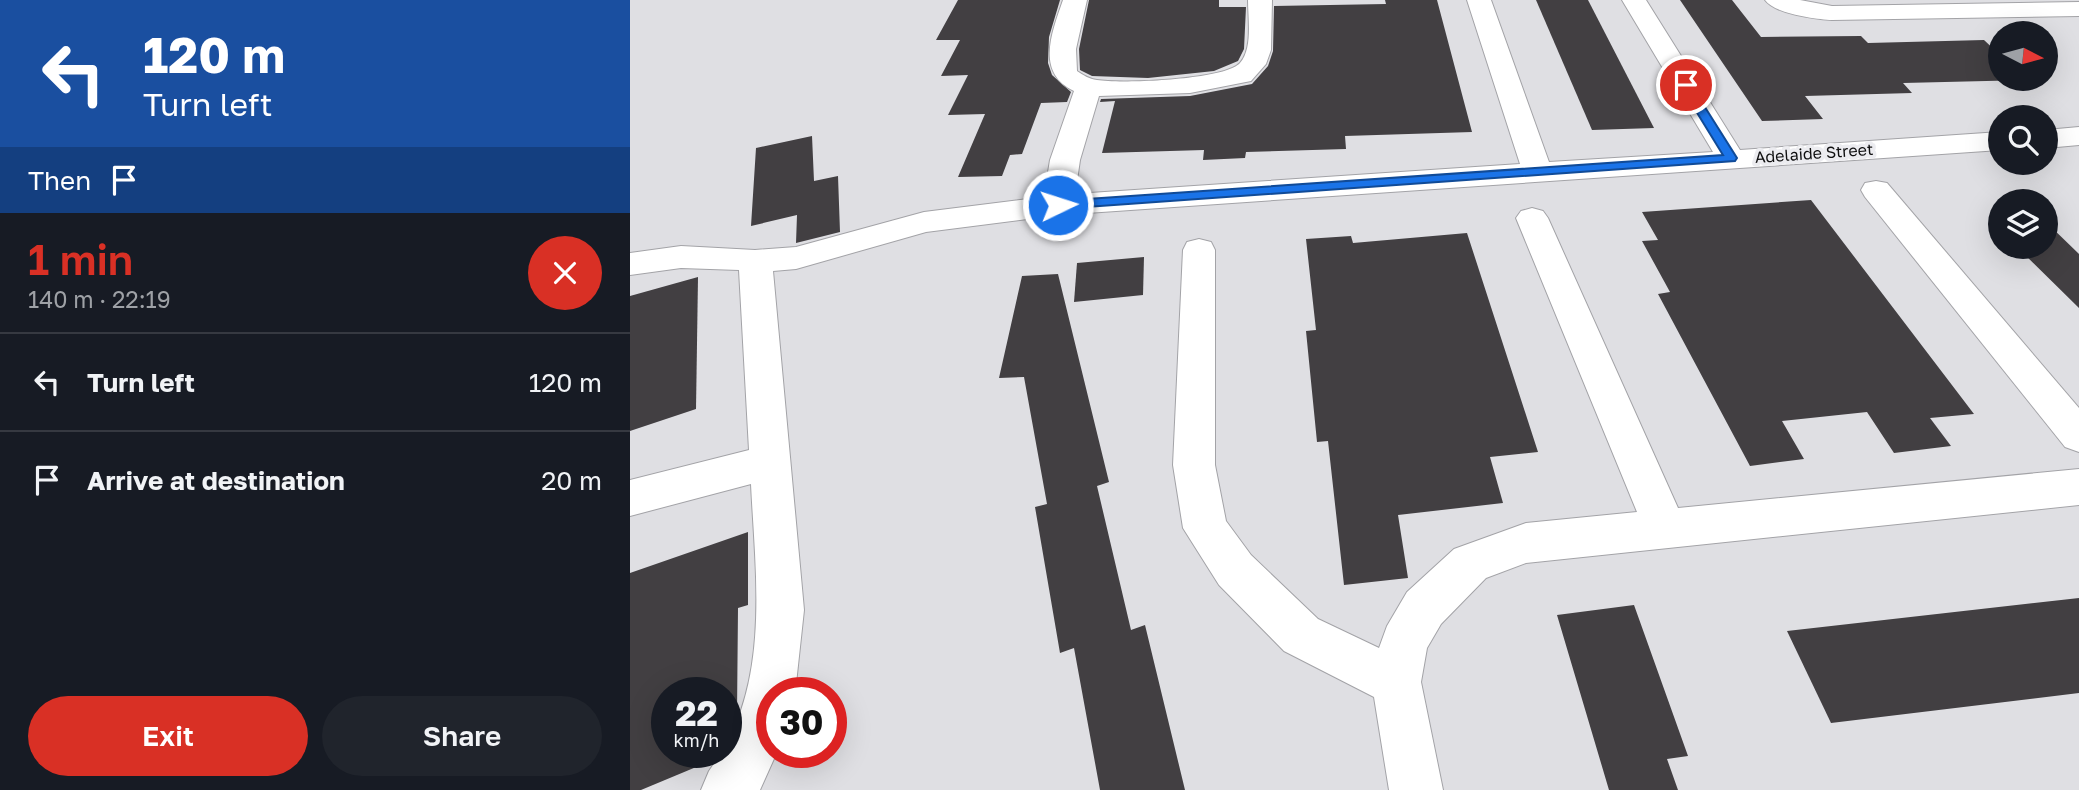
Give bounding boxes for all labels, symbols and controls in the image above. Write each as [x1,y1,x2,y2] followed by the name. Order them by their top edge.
[1988,21,2058,91] north arrow
[1988,21,2058,259] map controls
[143,25,285,84] text: 120 m
[28,28,119,119] icon: left
[1656,55,1716,115] pin
[1667,66,1705,104] icon: arrive
[143,85,272,123] text: Turn left
[1988,105,2058,175] button: search
[1754,139,1874,167] street label: Adelaide Street
[105,161,143,199] icon: arrive
[28,165,91,196] text: Then
[1021,168,1095,242] position arrow
[1988,189,2058,259] button: layers
[28,234,133,284] text: 1 min
[528,236,602,310] button: close
[28,285,171,313] text: 140 m · 22:19
[28,363,66,401] icon: left
[87,367,195,398] text: Turn left
[529,367,602,398] text: 120 m
[28,461,66,499] icon: arrive
[87,465,345,496] text: Arrive at destination
[541,465,602,496] text: 20 m
[756,677,847,768] speed limit sign: 30
[675,692,718,734] text: 22
[28,696,308,776] button: Exit
[322,696,602,776] button: Share
[674,729,719,751] text: km/h

